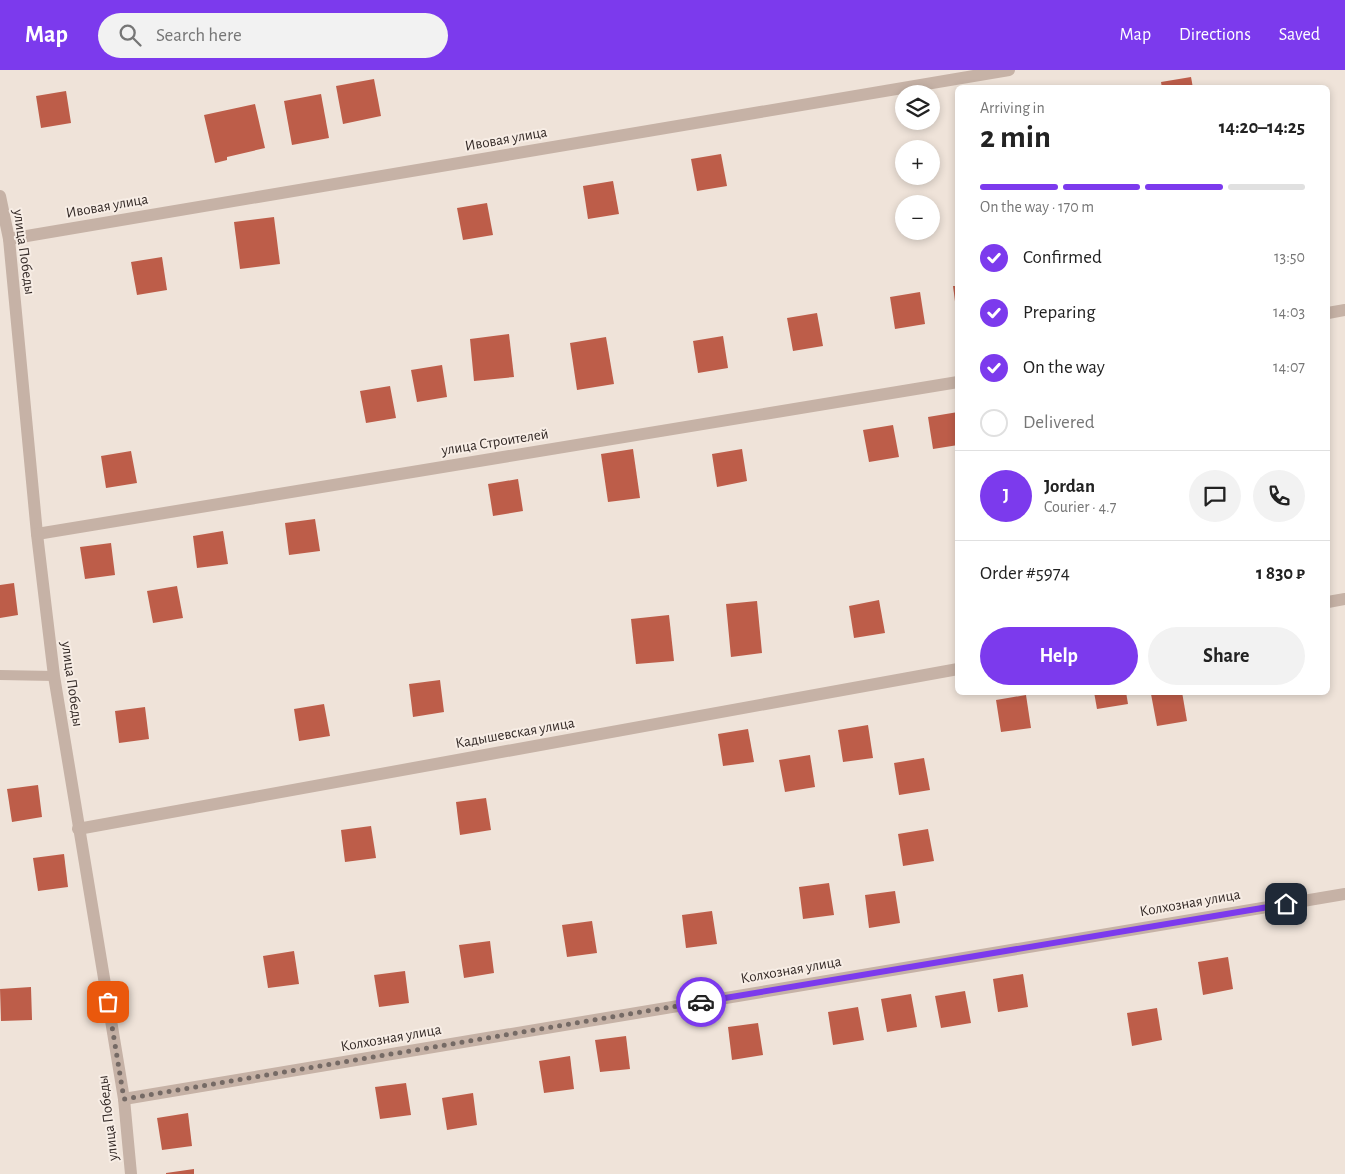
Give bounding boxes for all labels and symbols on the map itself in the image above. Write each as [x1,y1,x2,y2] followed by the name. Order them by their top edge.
[464,124,549,154] street label: Ивовая улица
[65,191,150,221] street label: Ивовая улица
[10,207,37,296] street label: улица Победы
[439,426,550,458] street label: улица Строителей
[58,639,85,728] street label: улица Победы
[454,715,576,751] street label: Кадышевская улица
[1265,883,1307,925] pin
[1139,887,1242,919] street label: Колхозная улица
[740,954,843,986] street label: Колхозная улица
[676,977,726,1027] courier
[87,981,129,1023] pin
[340,1022,443,1054] street label: Колхозная улица
[95,1074,121,1163] street label: улица Победы

